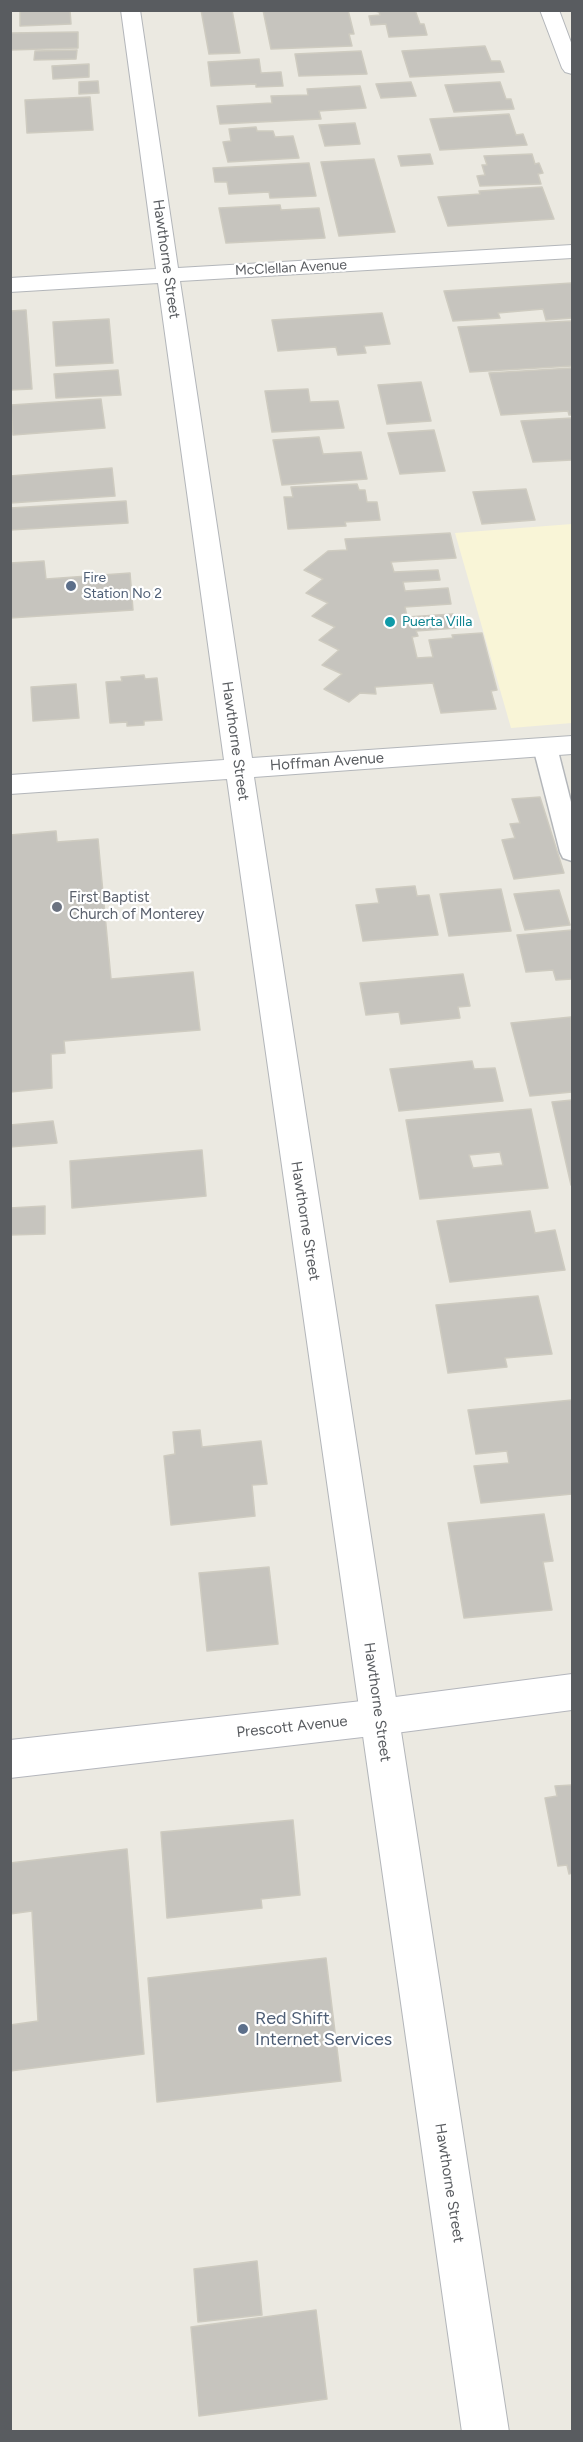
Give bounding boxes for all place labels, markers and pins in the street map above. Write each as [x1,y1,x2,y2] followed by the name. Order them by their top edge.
[83,570,162,602] place label: Fire Station No 2
[64,579,78,593] marker: Fire Station No 2
[402,614,472,630] place label: Puerta Villa
[383,615,397,629] marker: Puerta Villa
[69,889,204,924] place label: First Baptist Church of Monterey
[50,900,64,914] marker: First Baptist Church of Monterey
[255,2008,392,2050] place label: Red Shift Internet Services
[236,2022,250,2036] marker: Red Shift Internet Services

